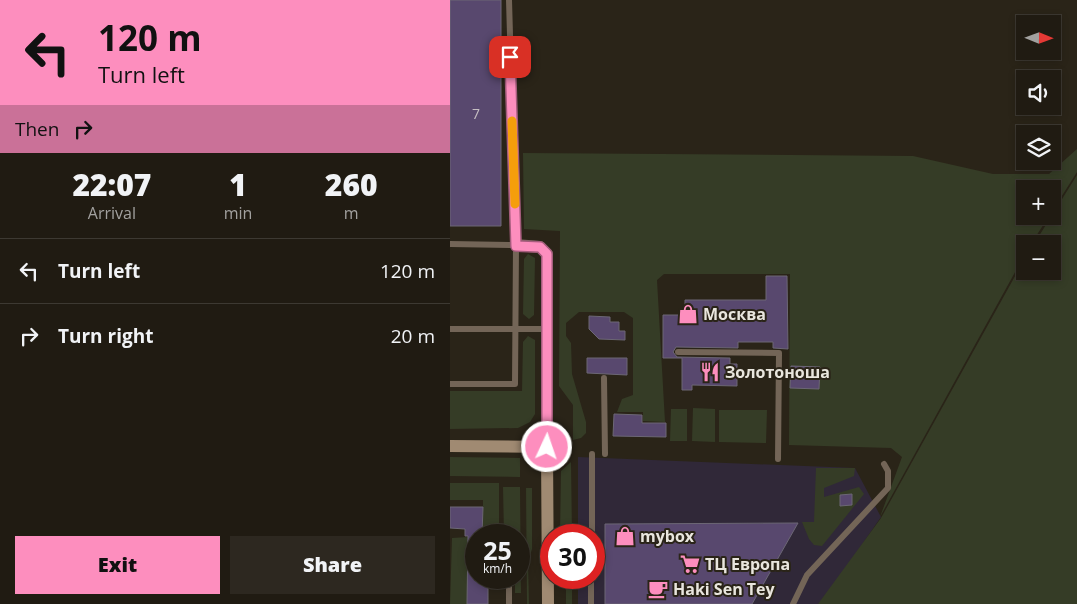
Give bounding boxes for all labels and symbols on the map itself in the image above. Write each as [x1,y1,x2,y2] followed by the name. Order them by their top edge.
[1016,15,1061,60] north arrow
[489,36,531,78] pin
[472,104,480,123] house number: 7
[677,303,699,325] shop icon: Москва
[703,303,766,325] place label: Москва
[699,361,721,383] restaurant icon: Золотоноша
[725,361,830,383] place label: Золотоноша
[520,420,572,472] position arrow
[540,524,605,589] speed limit sign: 30
[614,525,636,547] shop icon: mybox
[640,525,695,547] place label: mybox
[679,553,701,575] supermarket icon: ТЦ Европа
[705,553,790,575] place label: ТЦ Европа
[647,578,669,600] cafe icon: Haki Sen Tey
[673,578,776,600] place label: Haki Sen Tey

